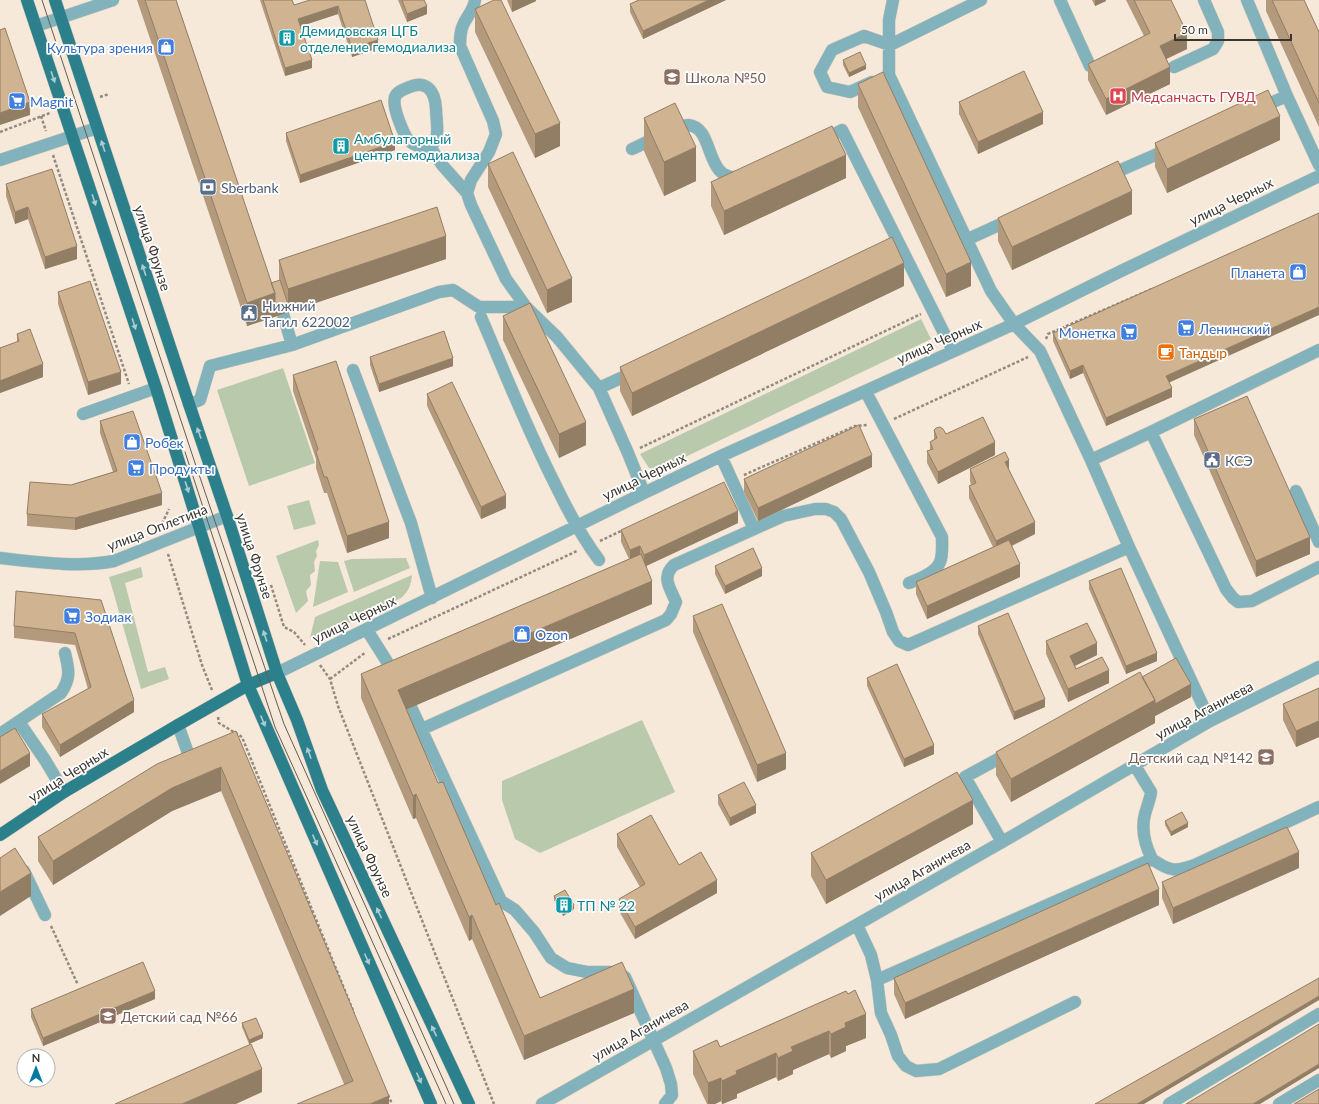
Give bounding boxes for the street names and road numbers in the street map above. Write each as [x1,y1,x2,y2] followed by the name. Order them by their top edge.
[1186,173,1276,229] street label: улица Черных
[131,203,175,293] street label: улица Фрунзе
[894,315,984,367] street label: улица Черных
[599,448,689,504] street label: улица Черных
[104,500,210,554] street label: улица Оплетина
[233,511,277,601] street label: улица Фрунзе
[309,591,399,647] street label: улица Черных
[1152,677,1256,743] street label: улица Аганичева
[25,743,111,805] street label: улица Черных
[343,812,397,900] street label: улица Фрунзе
[871,836,973,904] street label: улица Аганичева
[589,996,691,1064] street label: улица Аганичева

